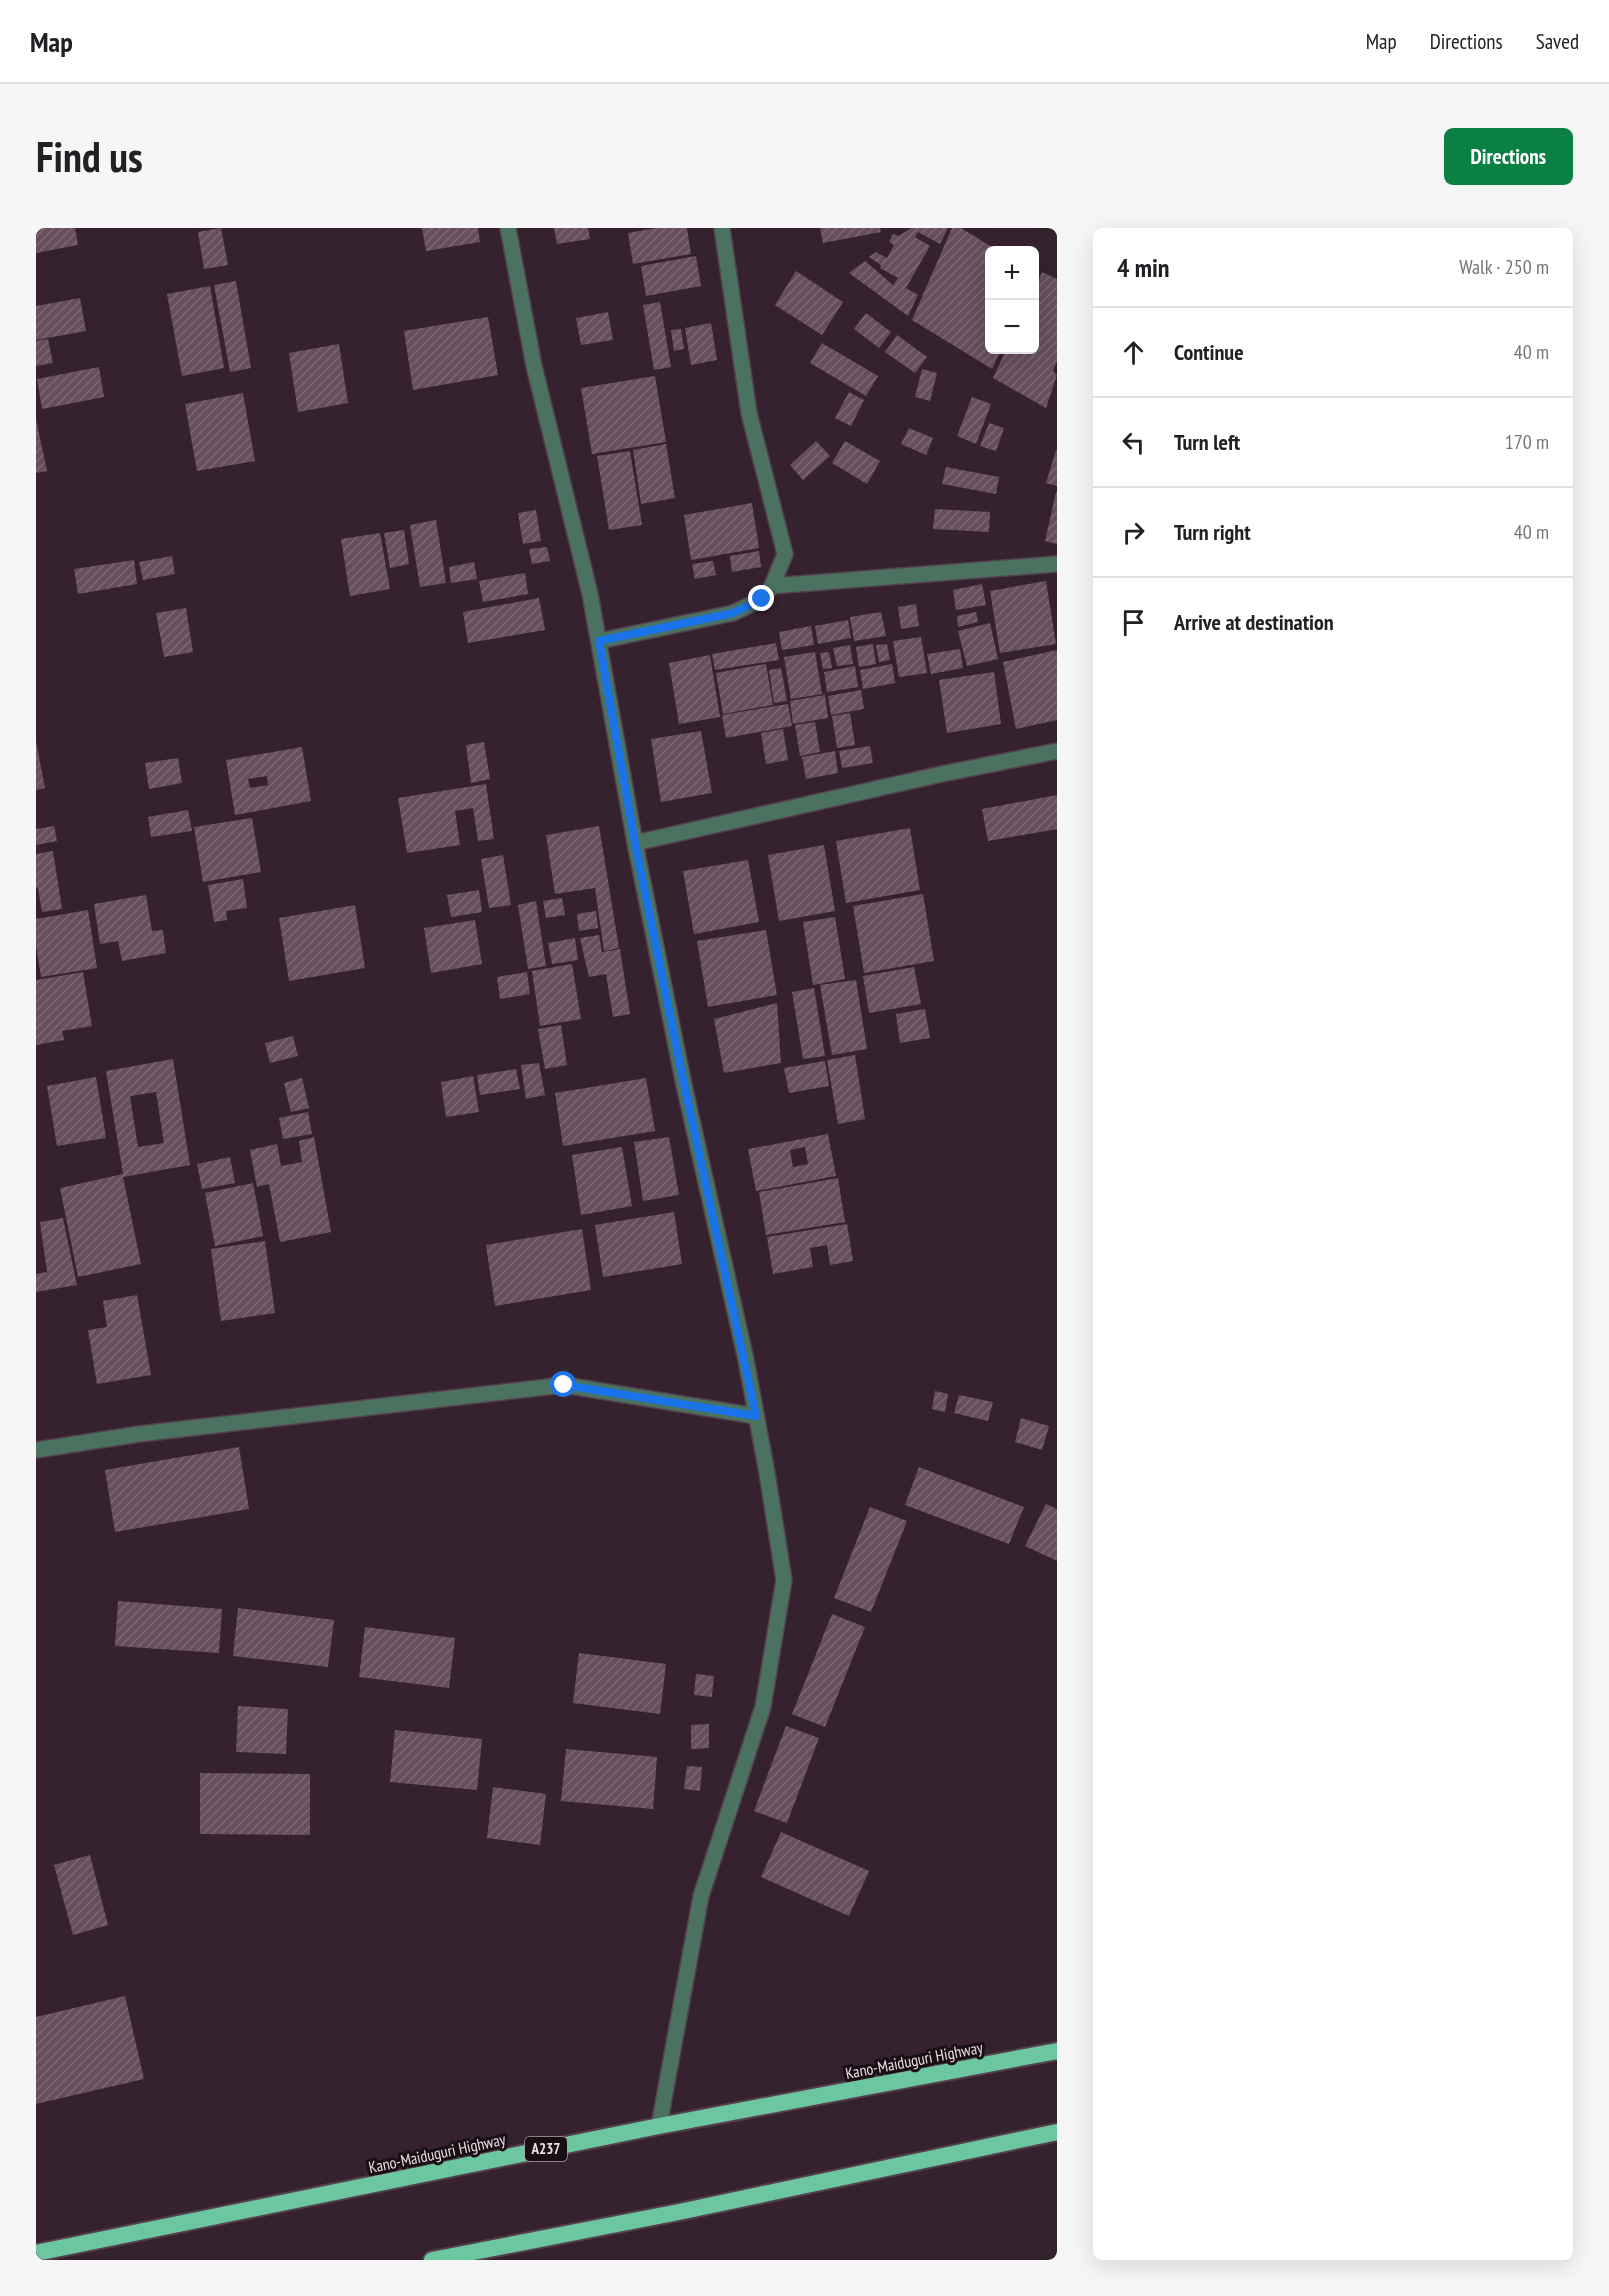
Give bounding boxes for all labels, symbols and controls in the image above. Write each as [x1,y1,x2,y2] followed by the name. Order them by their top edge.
[30,23,73,60] text: Map
[1366,28,1397,55] text: Map
[1430,28,1503,55] text: Directions
[1536,28,1579,55] text: Saved
[1444,128,1573,185] button: Directions
[36,129,143,184] text: Find us
[985,246,1039,354] map controls
[985,246,1039,300] button: +
[1117,251,1170,284] text: 4 min
[1459,254,1549,280] text: Walk · 250 m
[985,300,1039,354] button: −
[1117,336,1150,369] icon: ahead
[1174,338,1244,366] text: Continue
[1514,339,1549,365] text: 40 m
[1117,426,1150,459] icon: left
[1174,428,1240,456] text: Turn left
[1505,429,1549,455] text: 170 m
[1117,516,1150,549] icon: right
[1174,518,1251,546] text: Turn right
[1514,519,1549,545] text: 40 m
[748,585,774,611] route end
[1117,606,1150,639] icon: arrive
[1174,608,1334,636] text: Arrive at destination
[550,1371,576,1397] route start
[844,2037,984,2083] street label: Kano-Maiduguri Highway
[367,2129,507,2177] street label: Kano-Maiduguri Highway
[525,2137,567,2161] road number: A237

